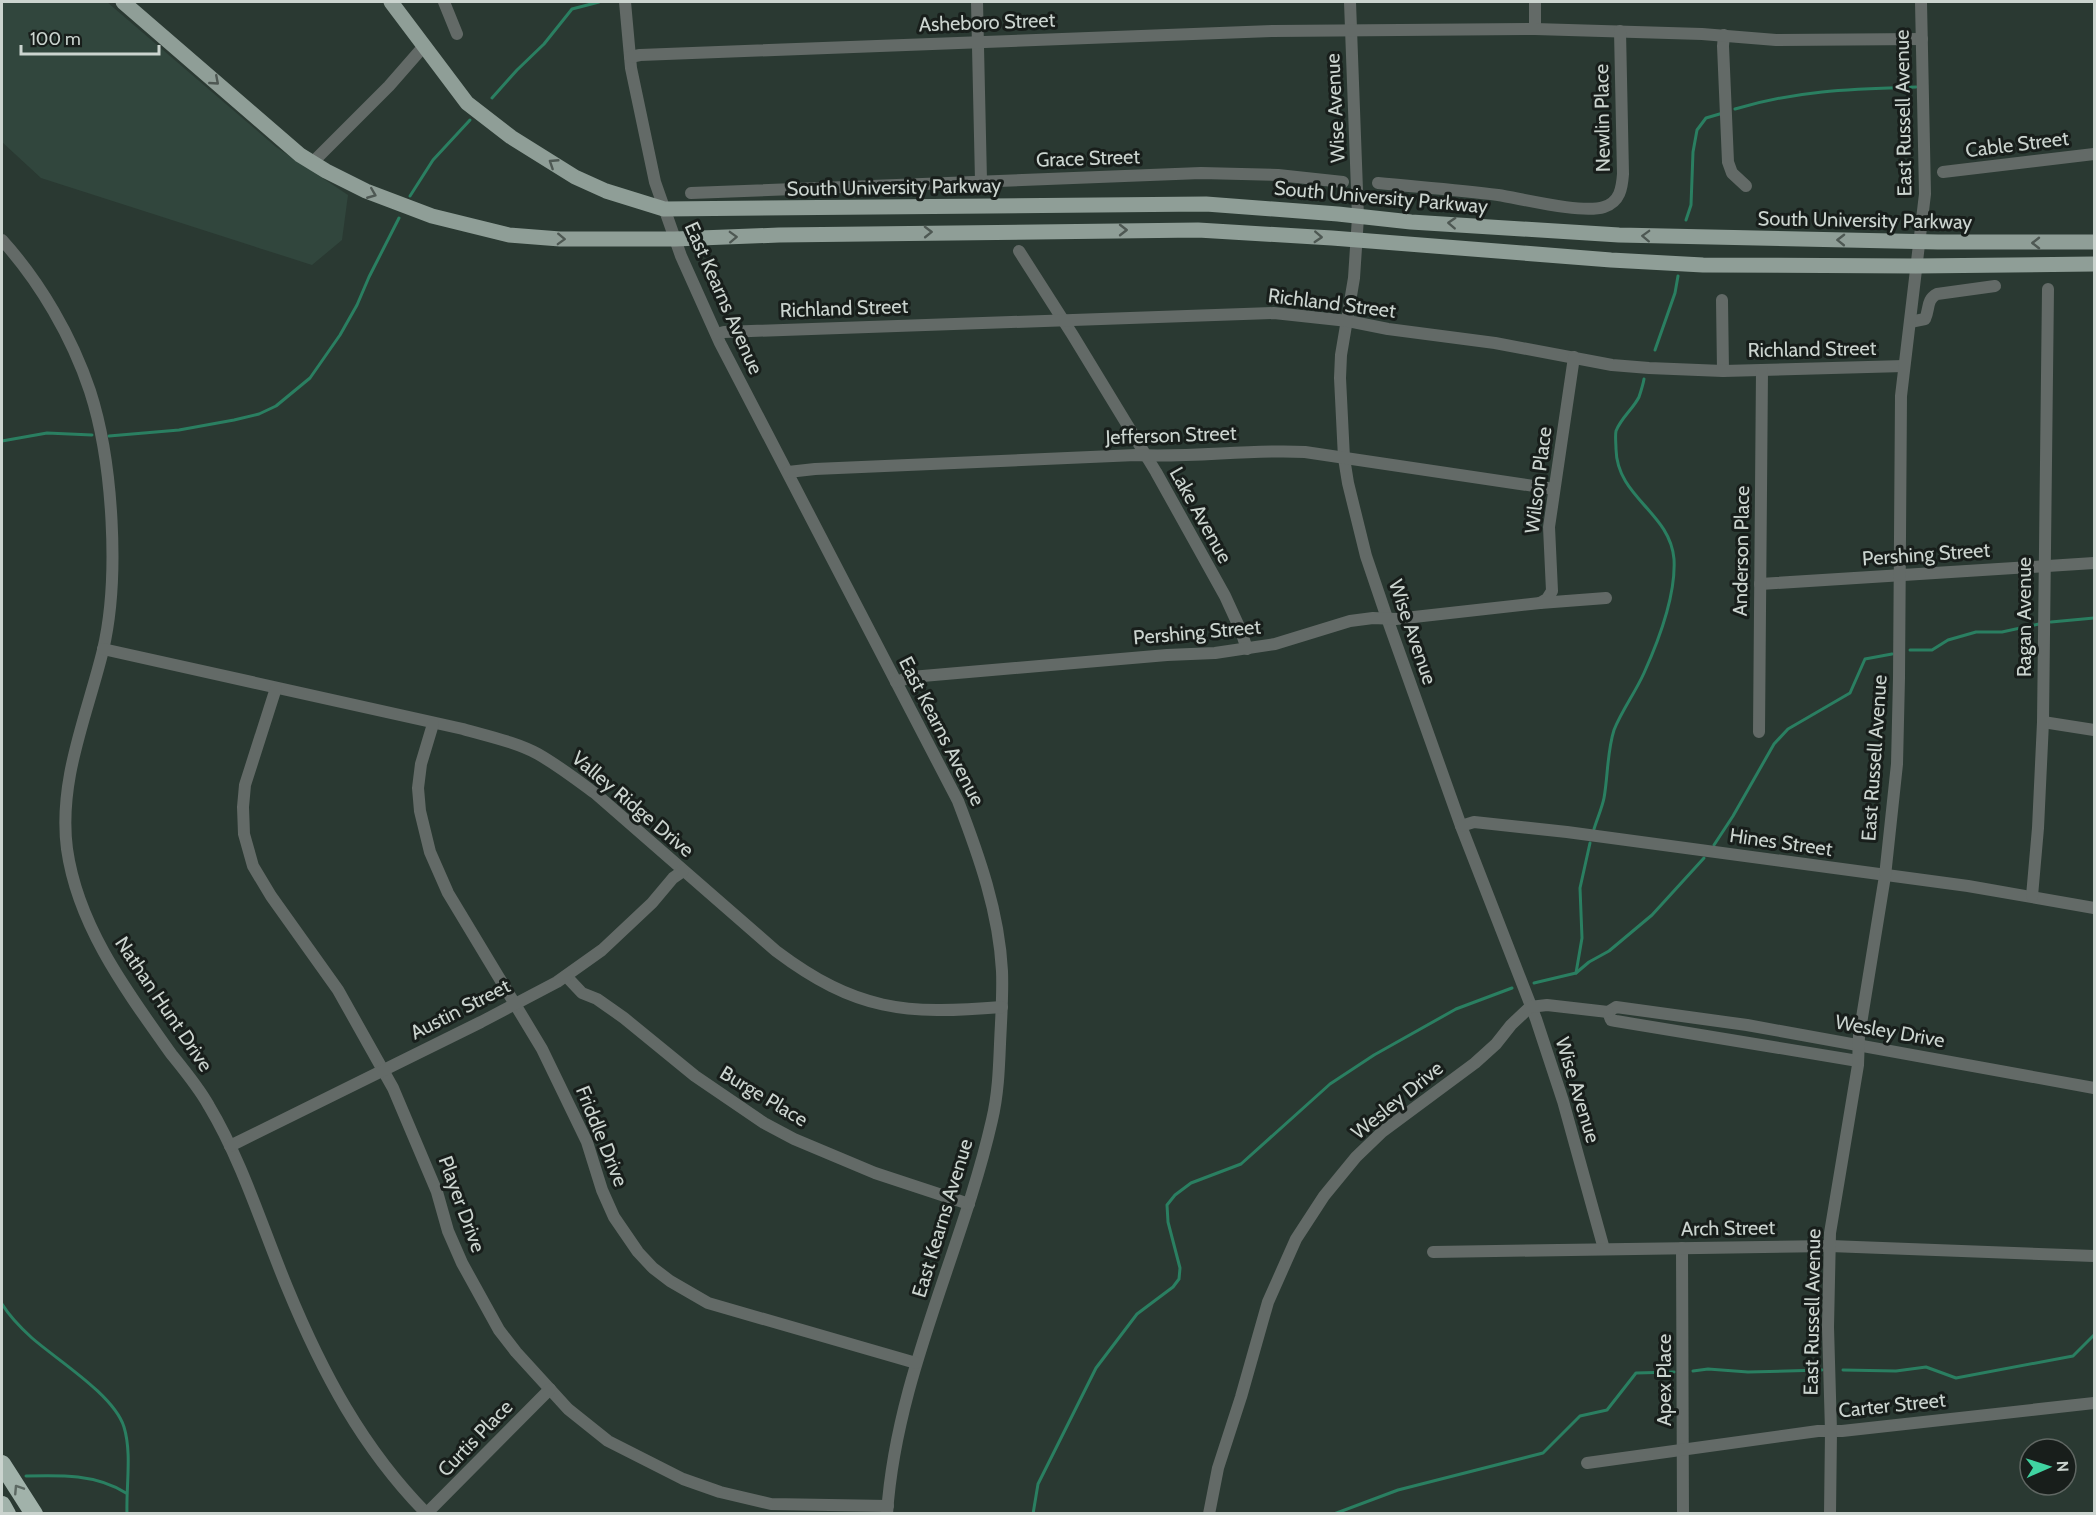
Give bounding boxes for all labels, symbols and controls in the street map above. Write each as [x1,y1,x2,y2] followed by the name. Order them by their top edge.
[918,8,1056,36] street label: Asheboro Street
[21,18,159,56] scale bar
[30,28,81,50] text: 100 m
[1890,29,1916,197] street label: East Russell Avenue
[1320,53,1350,163] street label: Wise Avenue
[1589,64,1615,172] street label: Newlin Place
[208,74,219,85] one-way arrow
[1964,126,2070,162] street label: Cable Street
[1036,144,1141,172] street label: Grace Street
[548,159,559,170] one-way arrow
[786,173,1002,201] street label: South University Parkway
[1273,176,1489,218] street label: South University Parkway
[367,186,377,199] one-way arrow
[1757,206,1973,234] street label: South University Parkway
[1447,217,1456,230] one-way arrow
[680,218,768,378] street label: East Kearns Avenue
[1118,224,1127,236] one-way arrow
[923,226,932,238] one-way arrow
[1642,229,1651,242] one-way arrow
[729,230,738,243] one-way arrow
[1313,231,1322,244] one-way arrow
[556,232,565,245] one-way arrow
[1837,234,1846,246] one-way arrow
[2032,237,2041,249] one-way arrow
[1267,283,1398,323] street label: Richland Street
[779,294,909,322] street label: Richland Street
[1748,336,1877,362] street label: Richland Street
[1104,421,1237,449] street label: Jefferson Street
[1520,425,1556,535] street label: Wilson Place
[1165,463,1237,567] street label: Lake Avenue
[1728,485,1754,617] street label: Anderson Place
[1861,538,1991,570] street label: Pershing Street
[2012,557,2036,677] street label: Ragan Avenue
[1384,576,1442,688] street label: Wise Avenue
[1132,614,1262,650] street label: Pershing Street
[894,652,990,810] street label: East Kearns Avenue
[1856,674,1892,842] street label: East Russell Avenue
[567,746,699,862] street label: Valley Ridge Drive
[1728,823,1834,861] street label: Hines Street
[110,932,218,1076] street label: Nathan Hunt Drive
[406,973,514,1044] street label: Austin Street
[1833,1010,1947,1052] street label: Wesley Drive
[1551,1034,1605,1146] street label: Wise Avenue
[1346,1056,1448,1144] street label: Wesley Drive
[716,1060,812,1132] street label: Burge Place
[571,1082,633,1190] street label: Friddle Drive
[906,1136,978,1300] street label: East Kearns Avenue
[433,1152,491,1256] street label: Player Drive
[1681,1215,1776,1241] street label: Arch Street
[1799,1228,1825,1396] street label: East Russell Avenue
[1652,1334,1676,1426] street label: Apex Place
[1837,1387,1947,1423] street label: Carter Street
[433,1395,517,1481] street label: Curtis Place
[2018,1437,2078,1497] north arrow
[2053,1460,2072,1472] text: N
[14,1484,25,1495] one-way arrow

